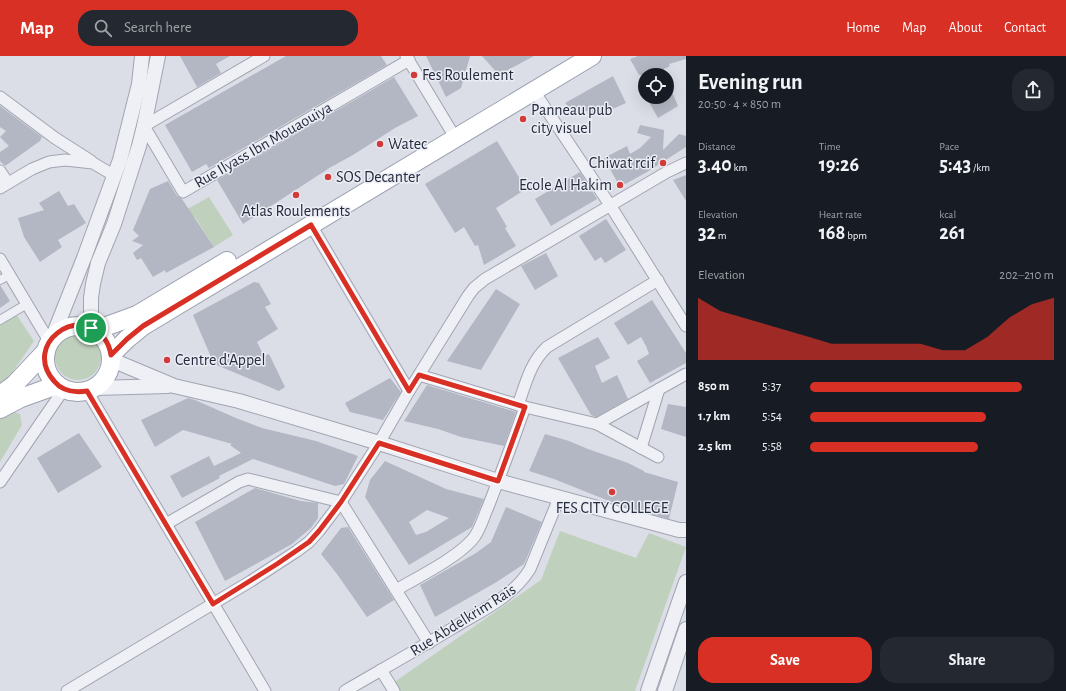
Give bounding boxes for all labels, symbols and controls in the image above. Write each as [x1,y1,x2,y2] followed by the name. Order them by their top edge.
[78,10,358,46] search box
[92,17,114,39] icon: search
[20,19,54,38] text: Map
[124,20,192,35] text: Search here
[846,21,880,35] text: Home
[902,21,926,35] text: Map
[948,21,982,35] text: About
[1004,21,1046,35] text: Contact
[422,67,514,83] place label: Fes Roulement
[638,68,674,104] map controls
[638,68,674,104] button: locate
[1012,69,1054,111] button: share
[409,70,419,80] marker: Fes Roulement
[698,71,803,93] text: Evening run
[698,98,781,111] text: 20:50 · 4 × 850 m
[191,99,335,192] street label: Rue Ilyass Ibn Mouaouiya
[531,102,613,137] place label: Panneau pub city visuel
[518,114,528,124] marker: Panneau pub city visuel
[388,136,427,152] place label: Watec
[375,139,385,149] marker: Watec
[698,141,735,152] text: Distance
[819,141,841,152] text: Time
[939,141,959,152] text: Pace
[589,155,656,171] place label: Chiwat rcif
[698,155,732,175] text: 3.40
[819,155,859,175] text: 19:26
[939,155,971,175] text: 5:43
[658,158,668,168] marker: Chiwat rcif
[732,162,747,173] text: km
[971,162,990,173] text: /km
[336,169,421,185] place label: SOS Decanter
[323,172,333,182] marker: SOS Decanter
[519,177,612,193] place label: Ecole Al Hakim
[615,180,625,190] marker: Ecole Al Hakim
[291,190,301,200] marker: Atlas Roulements
[241,203,351,219] place label: Atlas Roulements
[698,209,738,220] text: Elevation
[819,209,862,220] text: Heart rate
[939,209,956,220] text: kcal
[698,223,716,243] text: 32
[819,223,845,243] text: 168
[939,223,966,243] text: 261
[716,230,727,241] text: m
[845,230,867,241] text: bpm
[698,269,745,282] text: Elevation
[999,269,1054,282] text: 202–210 m
[74,311,108,345] pin
[80,317,102,339] icon: arrive
[175,352,265,368] place label: Centre d'Appel
[162,355,172,365] marker: Centre d'Appel
[698,380,729,393] text: 850 m
[762,380,781,393] text: 5:37
[698,410,730,423] text: 1.7 km
[762,410,782,423] text: 5:54
[698,440,732,453] text: 2.5 km
[762,440,782,453] text: 5:58
[607,487,617,497] marker: FES CITY COLLEGE
[556,500,669,516] place label: FES CITY COLLEGE
[407,581,519,659] street label: Rue Abdelkrim Raïs
[698,637,872,683] button: Save
[880,637,1054,683] button: Share

